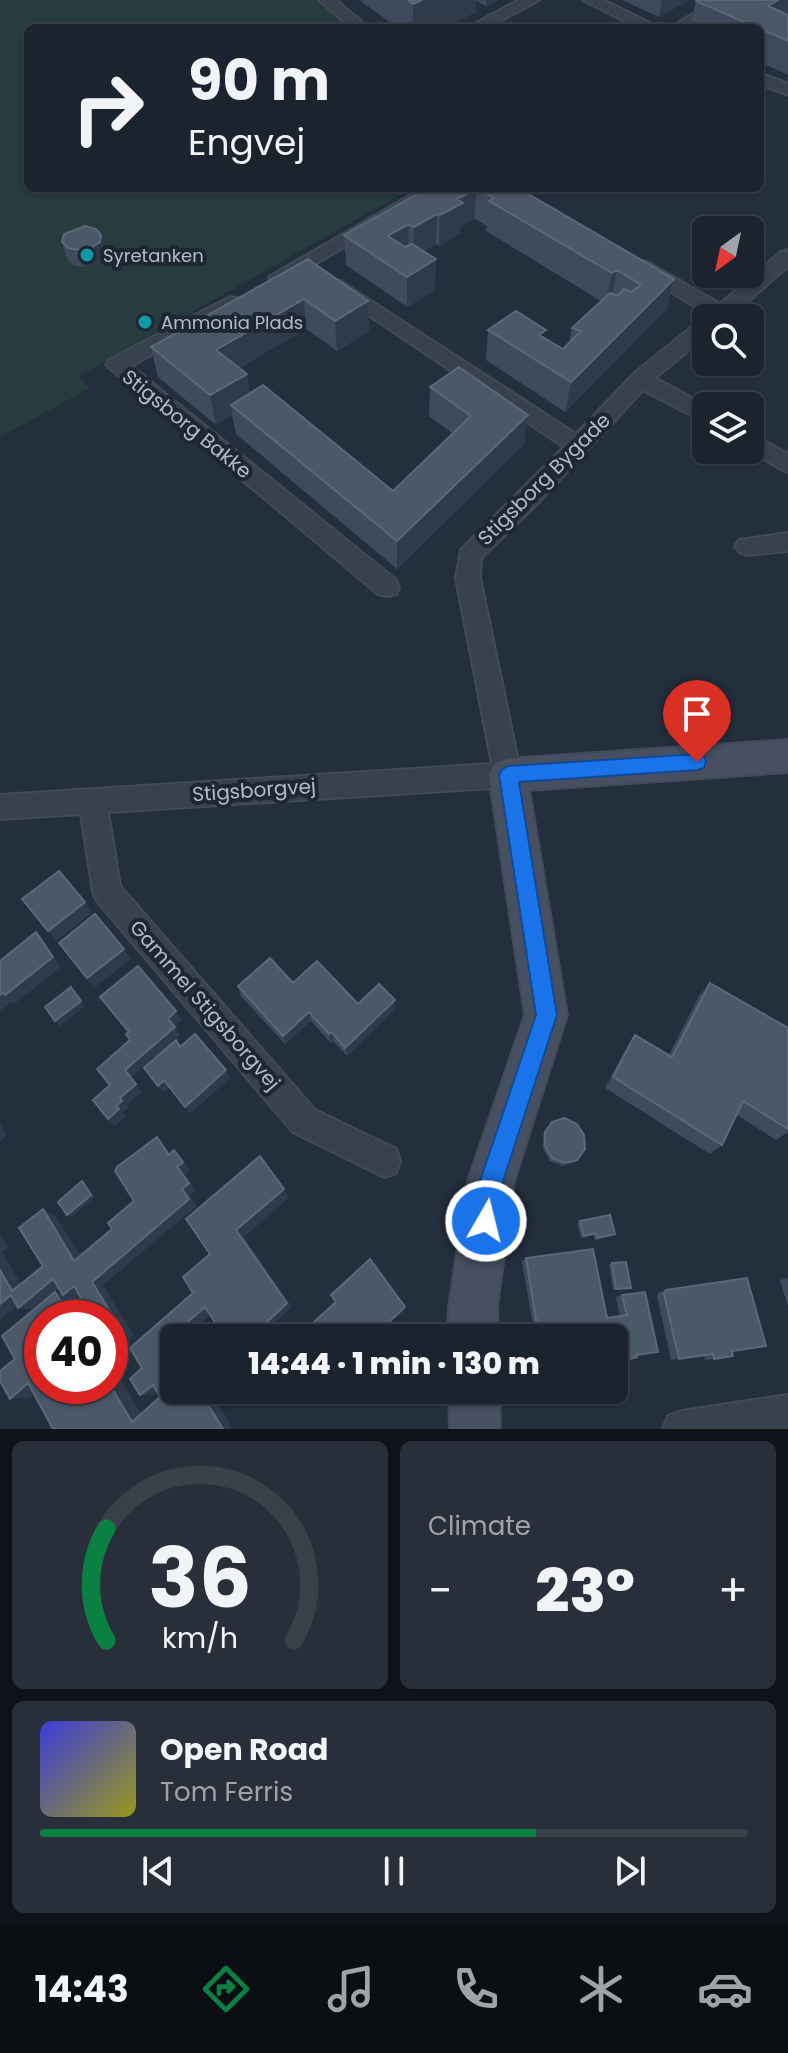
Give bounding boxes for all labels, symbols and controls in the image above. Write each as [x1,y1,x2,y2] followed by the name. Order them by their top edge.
[188,41,330,120] text: 90 m
[56,56,160,160] icon: right
[188,117,305,168] text: Engvej
[692,216,764,288] north arrow
[692,216,764,464] map controls
[103,243,204,268] place label: Syretanken
[78,246,96,264] marker: Syretanken
[692,304,764,376] button: search
[161,310,303,335] place label: Ammonia Plads
[136,313,154,331] marker: Ammonia Plads
[116,363,258,485] street label: Stigsborg Bakke
[692,392,764,464] button: layers
[472,407,616,551] street label: Stigsborg Bygade
[663,680,731,762] pin
[675,692,719,736] icon: arrive
[191,772,317,808] street label: Stigsborgvej
[123,914,287,1096] street label: Gammel Stigsborgvej
[444,1179,528,1263] position arrow
[24,1300,128,1404] speed limit sign: 40
[248,1342,540,1385] text: 14:44 · 1 min · 130 m
[428,1508,531,1544] text: Climate
[148,1520,252,1636] text: 36
[535,1549,635,1633] text: 23°
[428,1560,452,1621] text: −
[718,1560,748,1621] text: +
[162,1618,238,1658] text: km/h
[160,1728,328,1771] text: Open Road
[160,1774,293,1810] text: Tom Ferris
[136,1849,180,1893] icon: previous
[372,1849,416,1893] icon: pause
[608,1849,652,1893] icon: next
[198,1961,254,2017] icon: directions
[323,1961,379,2017] icon: music
[448,1961,504,2017] icon: phone
[573,1961,629,2017] icon: climate
[697,1961,753,2017] icon: car
[34,1964,129,2015] text: 14:43

